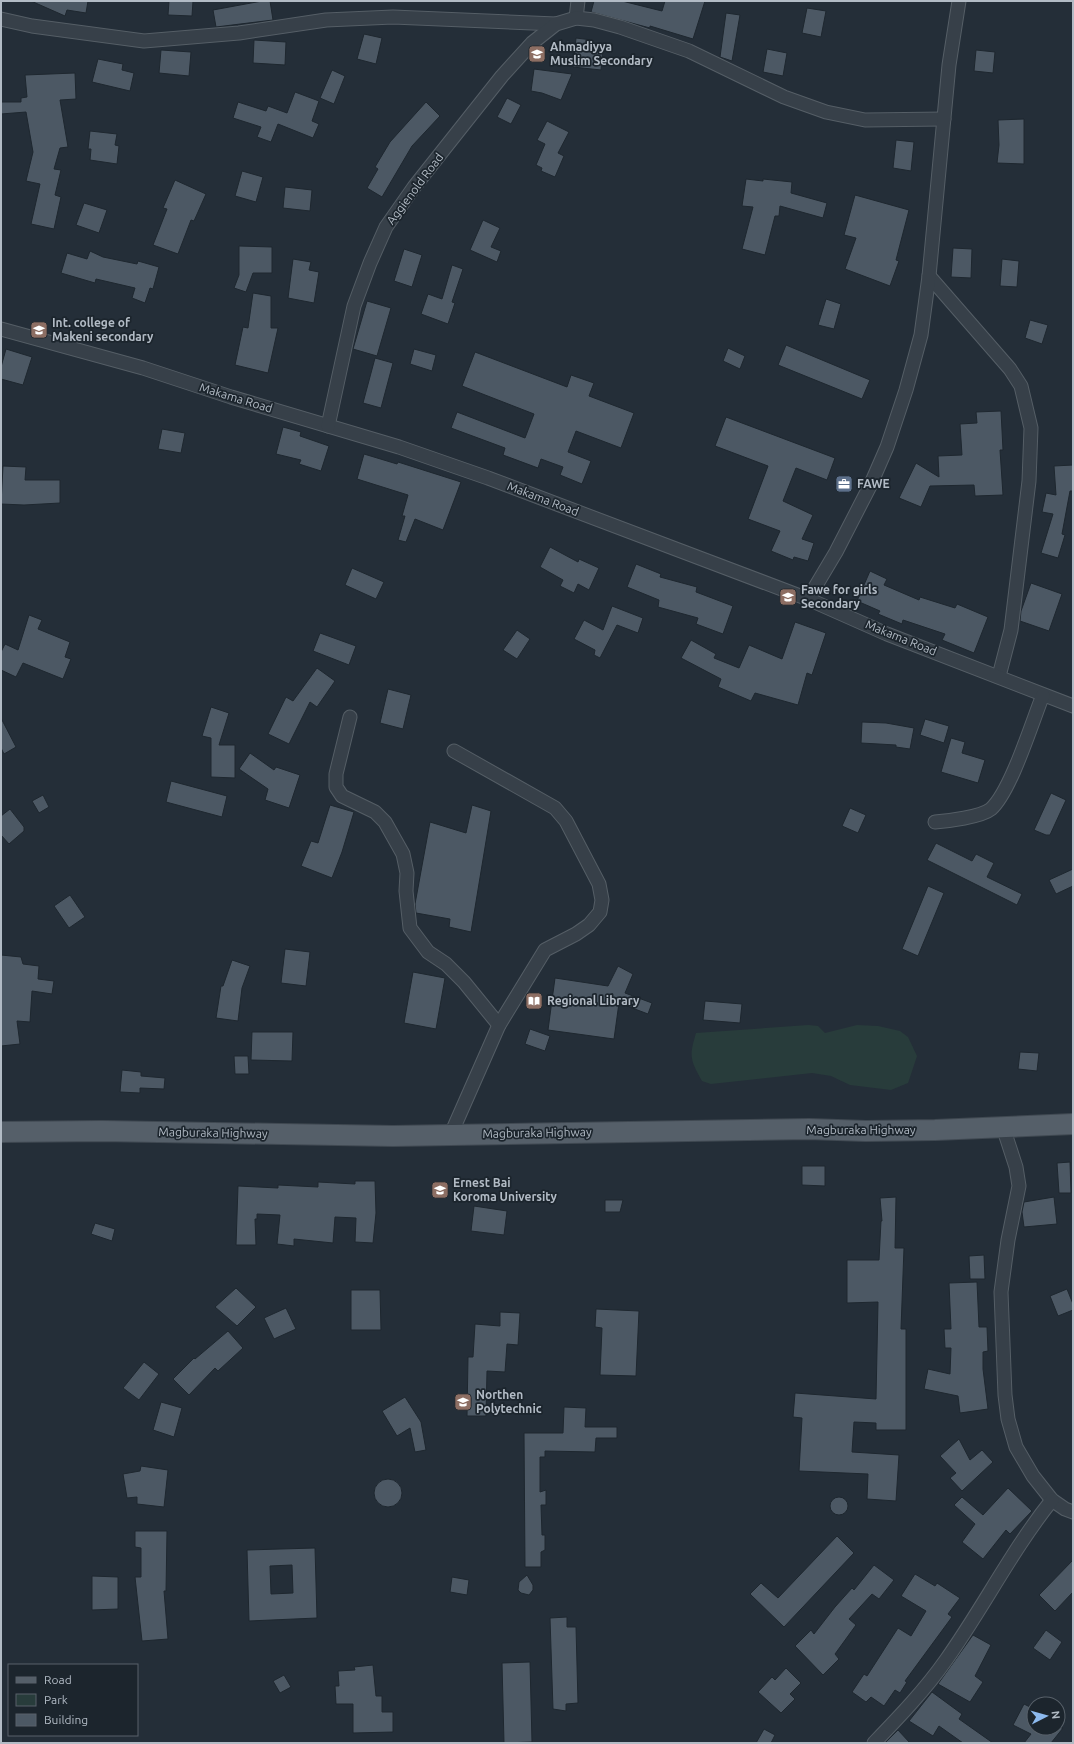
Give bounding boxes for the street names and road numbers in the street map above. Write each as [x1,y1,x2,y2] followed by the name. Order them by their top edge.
[384,151,446,227] street label: Aggienold Road
[198,380,274,415] street label: Makama Road
[505,479,581,518] street label: Makama Road
[864,617,939,658] street label: Makama Road
[806,1123,916,1136] street label: Magburaka Highway
[158,1125,268,1140] street label: Magburaka Highway
[482,1125,592,1140] street label: Magburaka Highway

